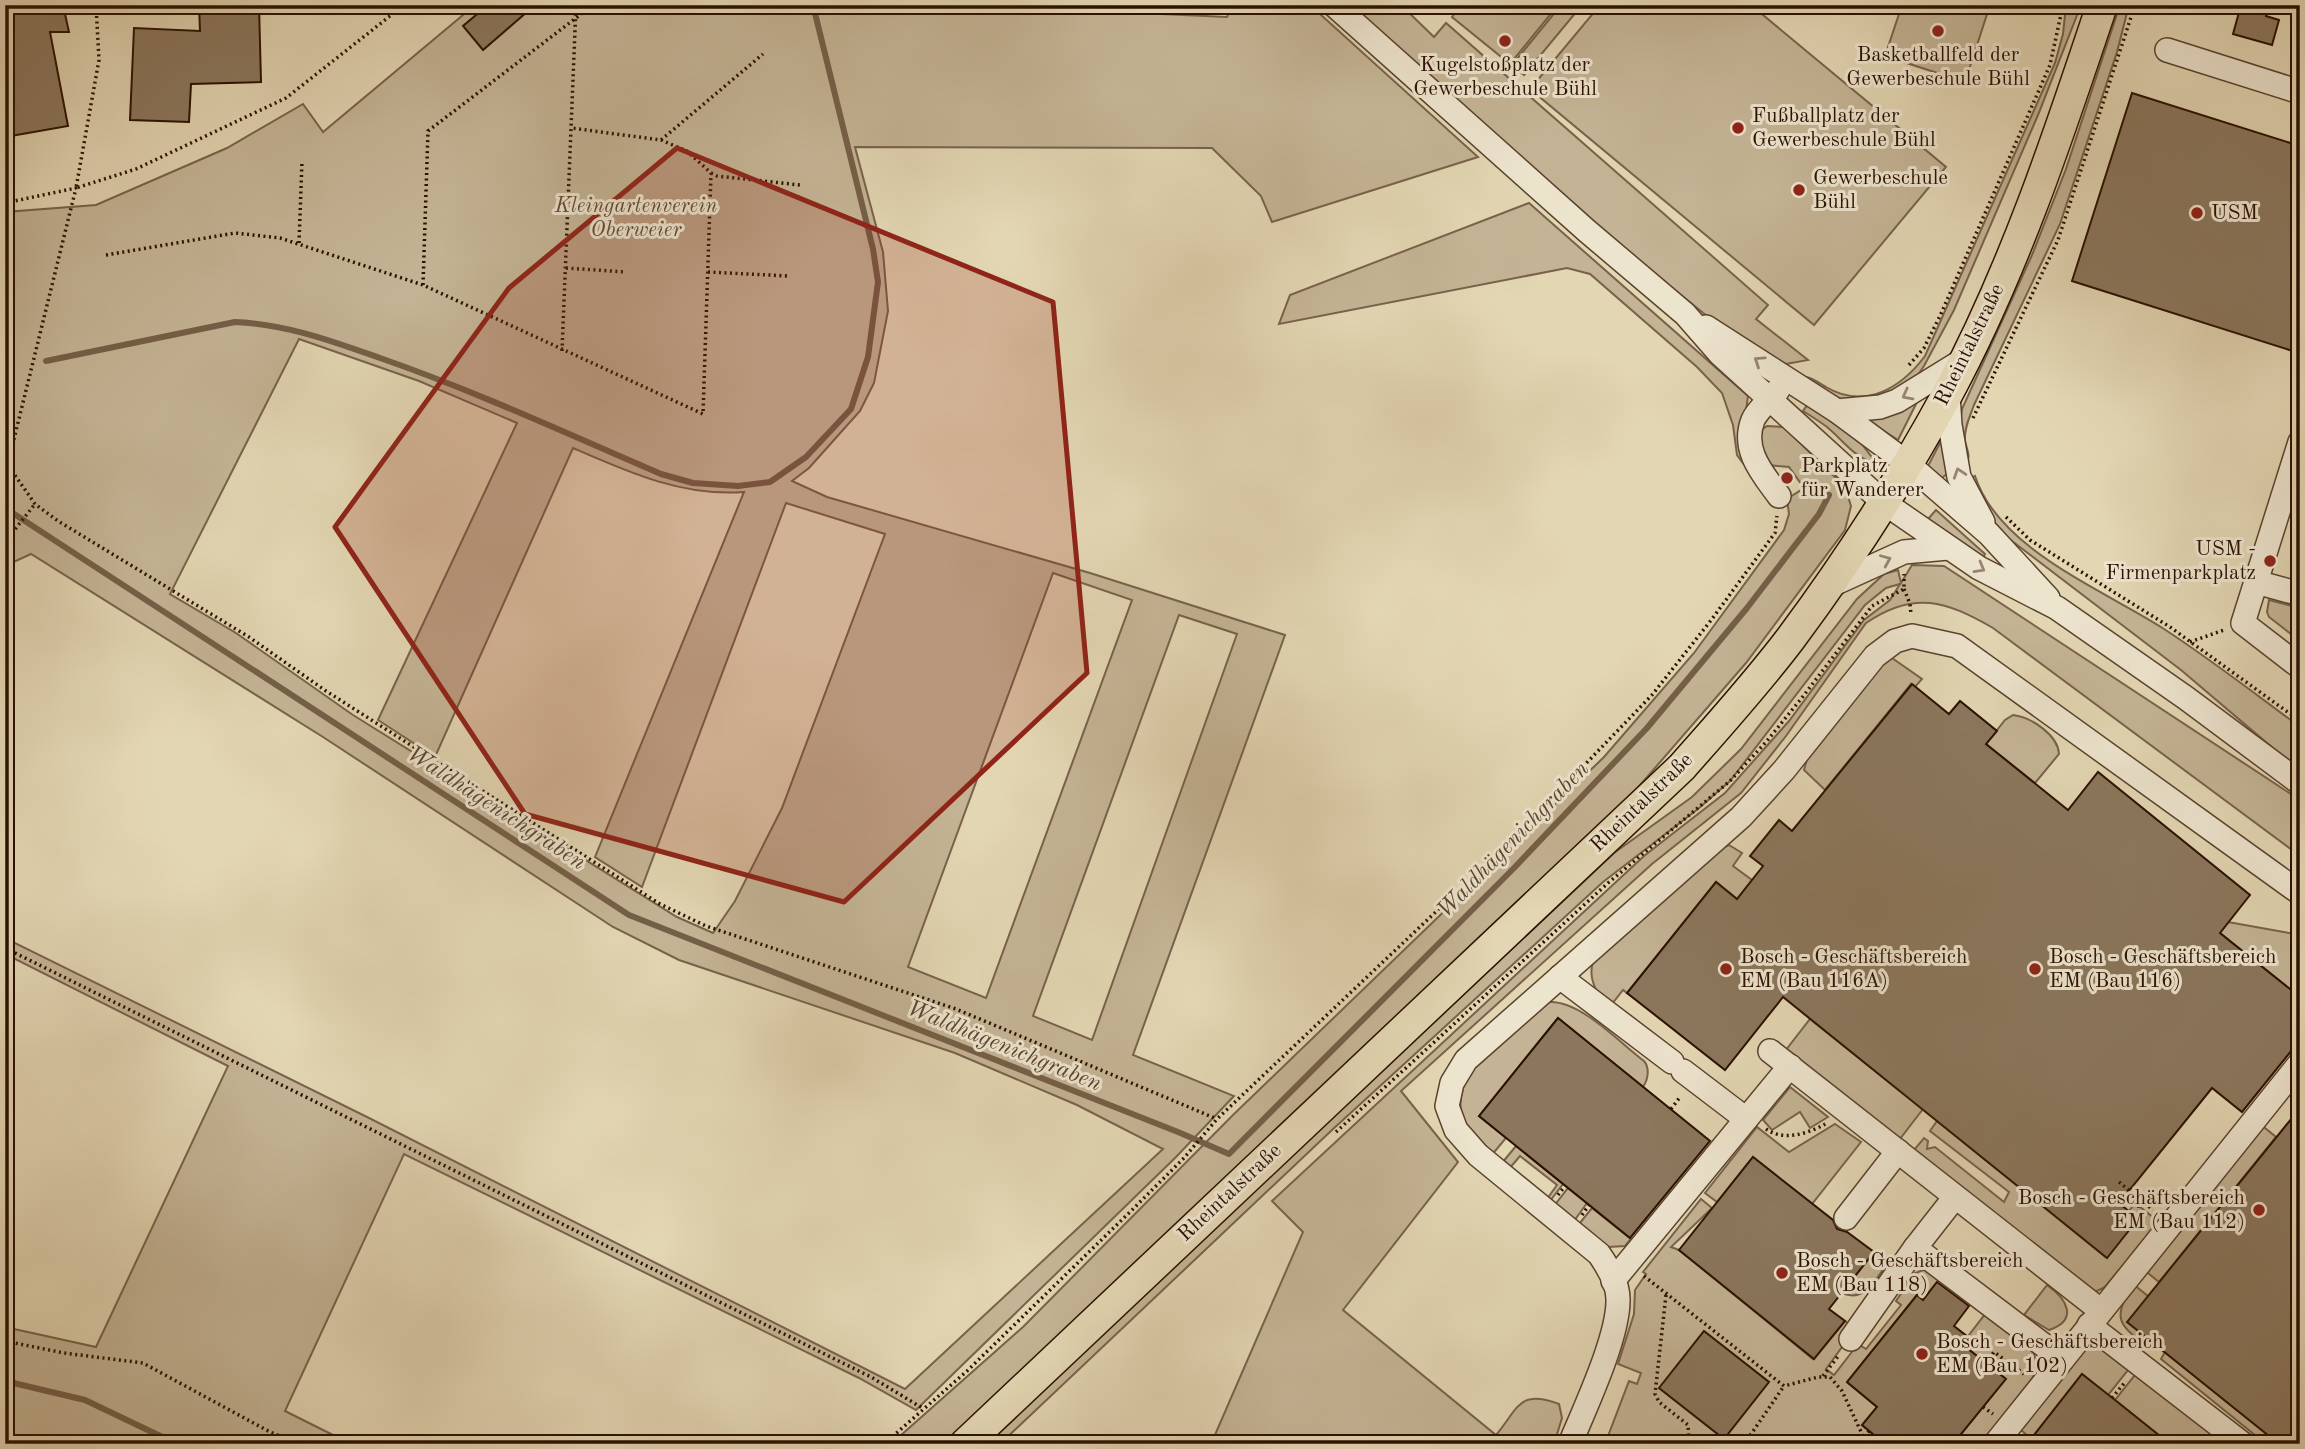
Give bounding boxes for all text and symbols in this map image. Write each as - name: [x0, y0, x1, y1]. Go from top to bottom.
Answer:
- marker: Basketballfeld der Gewerbeschule Bühl: [1930, 23, 1946, 39]
- marker: Kugelstoßplatz der Gewerbeschule Bühl: [1497, 33, 1513, 49]
- place label: Basketballfeld der Gewerbeschule Bühl: [1846, 45, 2030, 90]
- place label: Kugelstoßplatz der Gewerbeschule Bühl: [1413, 55, 1597, 100]
- place label: Fußballplatz der Gewerbeschule Bühl: [1752, 106, 1936, 151]
- marker: Fußballplatz der Gewerbeschule Bühl: [1730, 120, 1746, 136]
- place label: Gewerbeschule Bühl: [1813, 168, 1948, 213]
- marker: Gewerbeschule Bühl: [1791, 182, 1807, 198]
- park label: Kleingartenverein Oberweier: [554, 196, 717, 241]
- place label: USM: [2211, 203, 2258, 224]
- marker: USM: [2189, 205, 2205, 221]
- street label: Rheintalstraße: [1931, 281, 2009, 409]
- one-way arrow: [1753, 356, 1766, 369]
- one-way arrow: [1902, 387, 1914, 400]
- place label: Parkplatz für Wanderer: [1801, 456, 1924, 501]
- one-way arrow: [1953, 467, 1968, 479]
- marker: Parkplatz für Wanderer: [1779, 470, 1795, 486]
- place label: USM - Firmenparkplatz: [2106, 539, 2256, 584]
- marker: USM - Firmenparkplatz: [2262, 553, 2278, 569]
- one-way arrow: [1879, 554, 1891, 568]
- one-way arrow: [1973, 560, 1985, 573]
- water label: Waldhägenichgraben: [402, 742, 589, 875]
- street label: Rheintalstraße: [1587, 749, 1697, 857]
- water label: Waldhägenichgraben: [1432, 757, 1594, 923]
- place label: Bosch - Geschäftsbereich EM (Bau 116A): [1740, 947, 1967, 992]
- place label: Bosch - Geschäftsbereich EM (Bau 116): [2049, 947, 2276, 992]
- marker: Bosch - Geschäftsbereich EM (Bau 116A): [1718, 961, 1734, 977]
- marker: Bosch - Geschäftsbereich EM (Bau 116): [2027, 961, 2043, 977]
- water label: Waldhägenichgraben: [903, 996, 1105, 1097]
- street label: Rheintalstraße: [1174, 1140, 1286, 1246]
- place label: Bosch - Geschäftsbereich EM (Bau 112): [2018, 1188, 2245, 1233]
- marker: Bosch - Geschäftsbereich EM (Bau 112): [2251, 1202, 2267, 1218]
- place label: Bosch - Geschäftsbereich EM (Bau 118): [1796, 1251, 2023, 1296]
- marker: Bosch - Geschäftsbereich EM (Bau 118): [1774, 1265, 1790, 1281]
- place label: Bosch - Geschäftsbereich EM (Bau 102): [1936, 1332, 2163, 1377]
- marker: Bosch - Geschäftsbereich EM (Bau 102): [1914, 1346, 1930, 1362]

